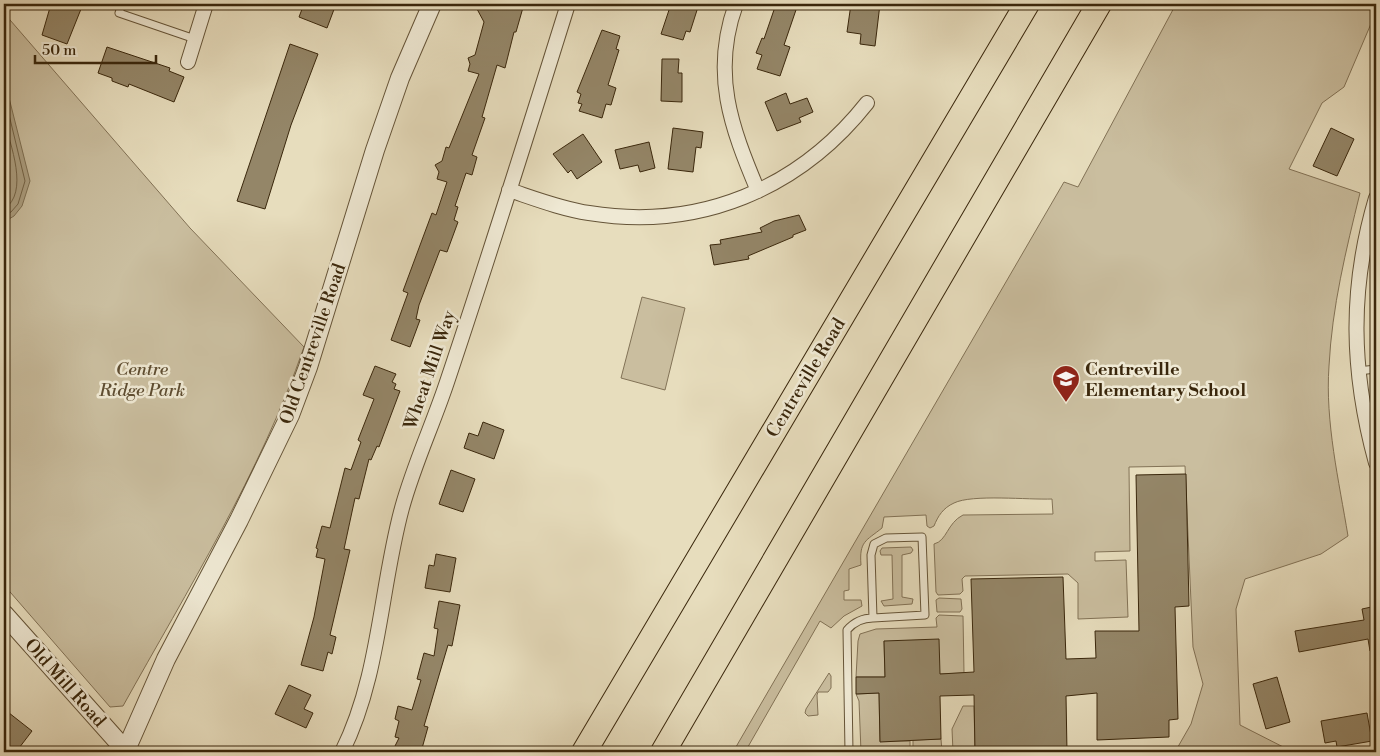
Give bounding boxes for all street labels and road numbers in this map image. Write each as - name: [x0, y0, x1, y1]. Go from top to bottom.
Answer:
- street label: Old Centreville Road: [275, 260, 352, 427]
- street label: Wheat Mill Way: [399, 307, 461, 434]
- street label: Centreville Road: [761, 313, 851, 442]
- street label: Old Mill Road: [19, 634, 111, 733]

